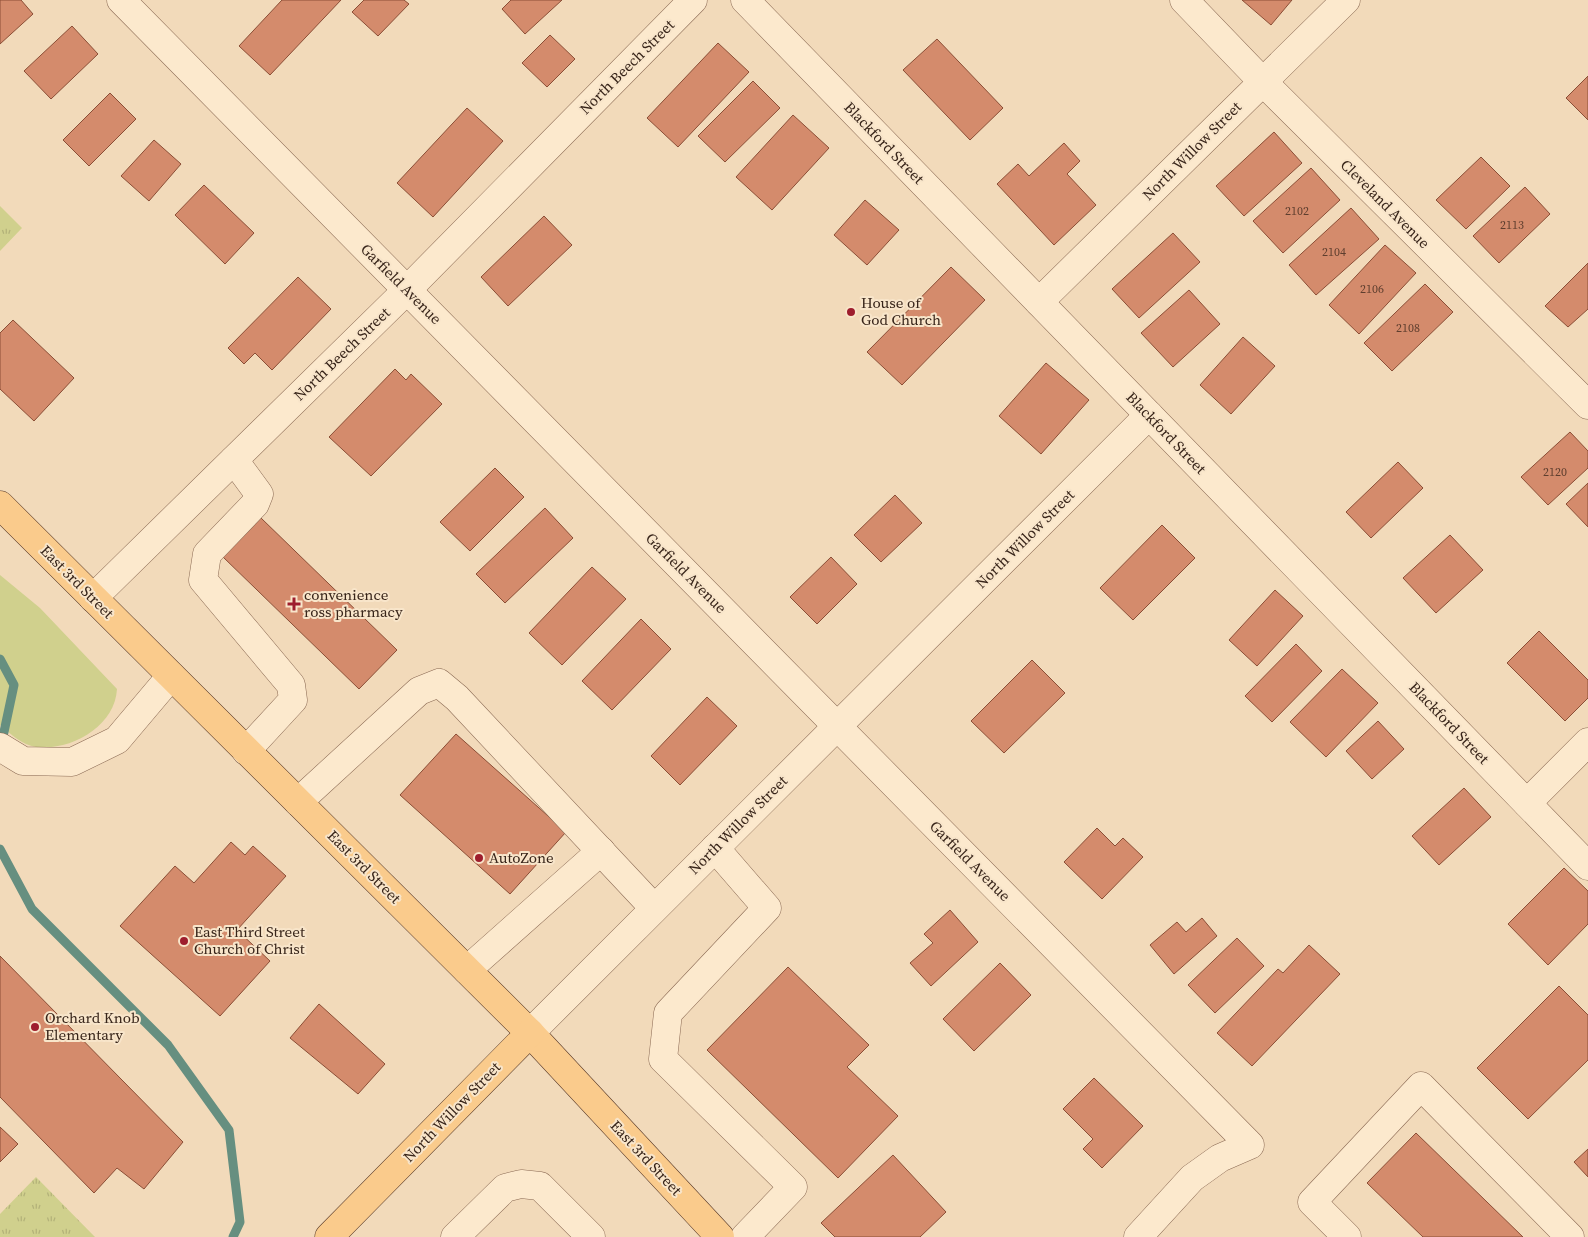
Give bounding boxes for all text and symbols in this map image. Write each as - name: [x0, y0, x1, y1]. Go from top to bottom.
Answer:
- street label: North Beech Street: [575, 14, 679, 119]
- street label: North Willow Street: [1138, 96, 1246, 205]
- street label: Blackford Street: [840, 97, 929, 188]
- street label: Cleveland Avenue: [1336, 154, 1435, 253]
- house number: 2102: [1285, 203, 1309, 219]
- house number: 2113: [1500, 217, 1524, 233]
- street label: Garfield Avenue: [356, 239, 447, 329]
- house number: 2104: [1322, 244, 1346, 260]
- house number: 2106: [1360, 281, 1384, 297]
- place label: House of God Church: [861, 292, 941, 330]
- street label: North Beech Street: [289, 302, 394, 405]
- marker: House of God Church: [845, 306, 857, 318]
- house number: 2108: [1396, 320, 1420, 336]
- street label: Blackford Street: [1122, 387, 1211, 478]
- house number: 2120: [1543, 464, 1567, 480]
- street label: North Willow Street: [971, 484, 1079, 593]
- street label: Garfield Avenue: [641, 528, 732, 618]
- street label: East 3rd Street: [36, 540, 119, 623]
- place label: convenience ross pharmacy: [304, 584, 403, 622]
- marker: convenience ross pharmacy: [288, 598, 300, 610]
- street label: Blackford Street: [1405, 677, 1494, 768]
- street label: North Willow Street: [684, 770, 792, 879]
- street label: Garfield Avenue: [925, 816, 1016, 906]
- street label: East 3rd Street: [323, 825, 406, 908]
- place label: AutoZone: [489, 847, 554, 868]
- marker: AutoZone: [473, 852, 485, 864]
- place label: East Third Street Church of Christ: [194, 921, 305, 959]
- marker: East Third Street Church of Christ: [178, 935, 190, 947]
- place label: Orchard Knob Elementary: [45, 1007, 140, 1045]
- marker: Orchard Knob Elementary: [29, 1021, 41, 1033]
- street label: North Willow Street: [398, 1057, 505, 1166]
- street label: East 3rd Street: [606, 1115, 687, 1200]

